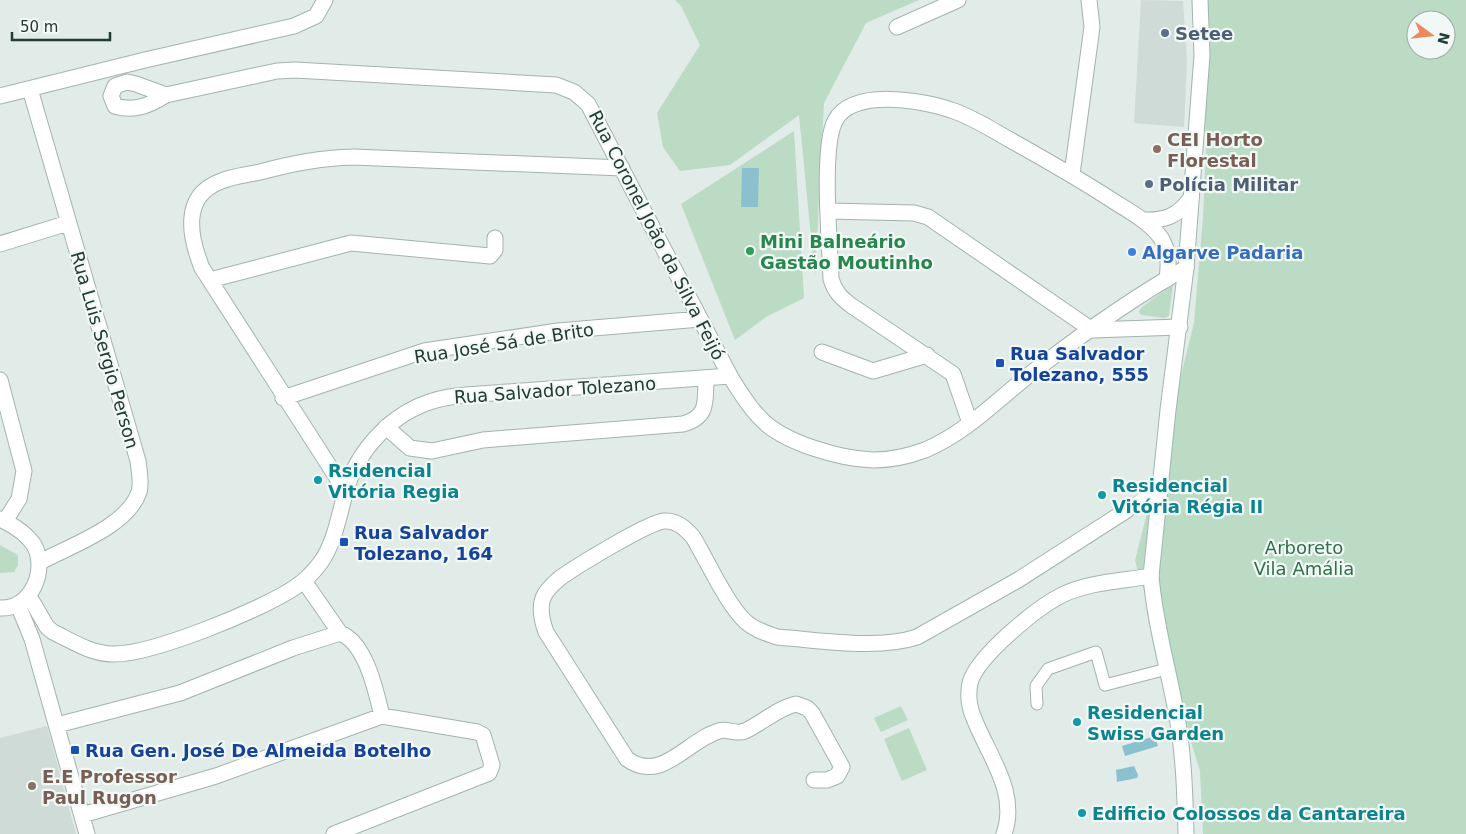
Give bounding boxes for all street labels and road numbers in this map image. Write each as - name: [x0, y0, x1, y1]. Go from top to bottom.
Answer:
- street label: Rua Coronel João da Silva Feijó: [585, 107, 729, 363]
- street label: Rua Luis Sergio Person: [67, 249, 143, 451]
- street label: Rua José Sá de Brito: [413, 318, 595, 368]
- street label: Rua Salvador Tolezano: [453, 372, 657, 408]

